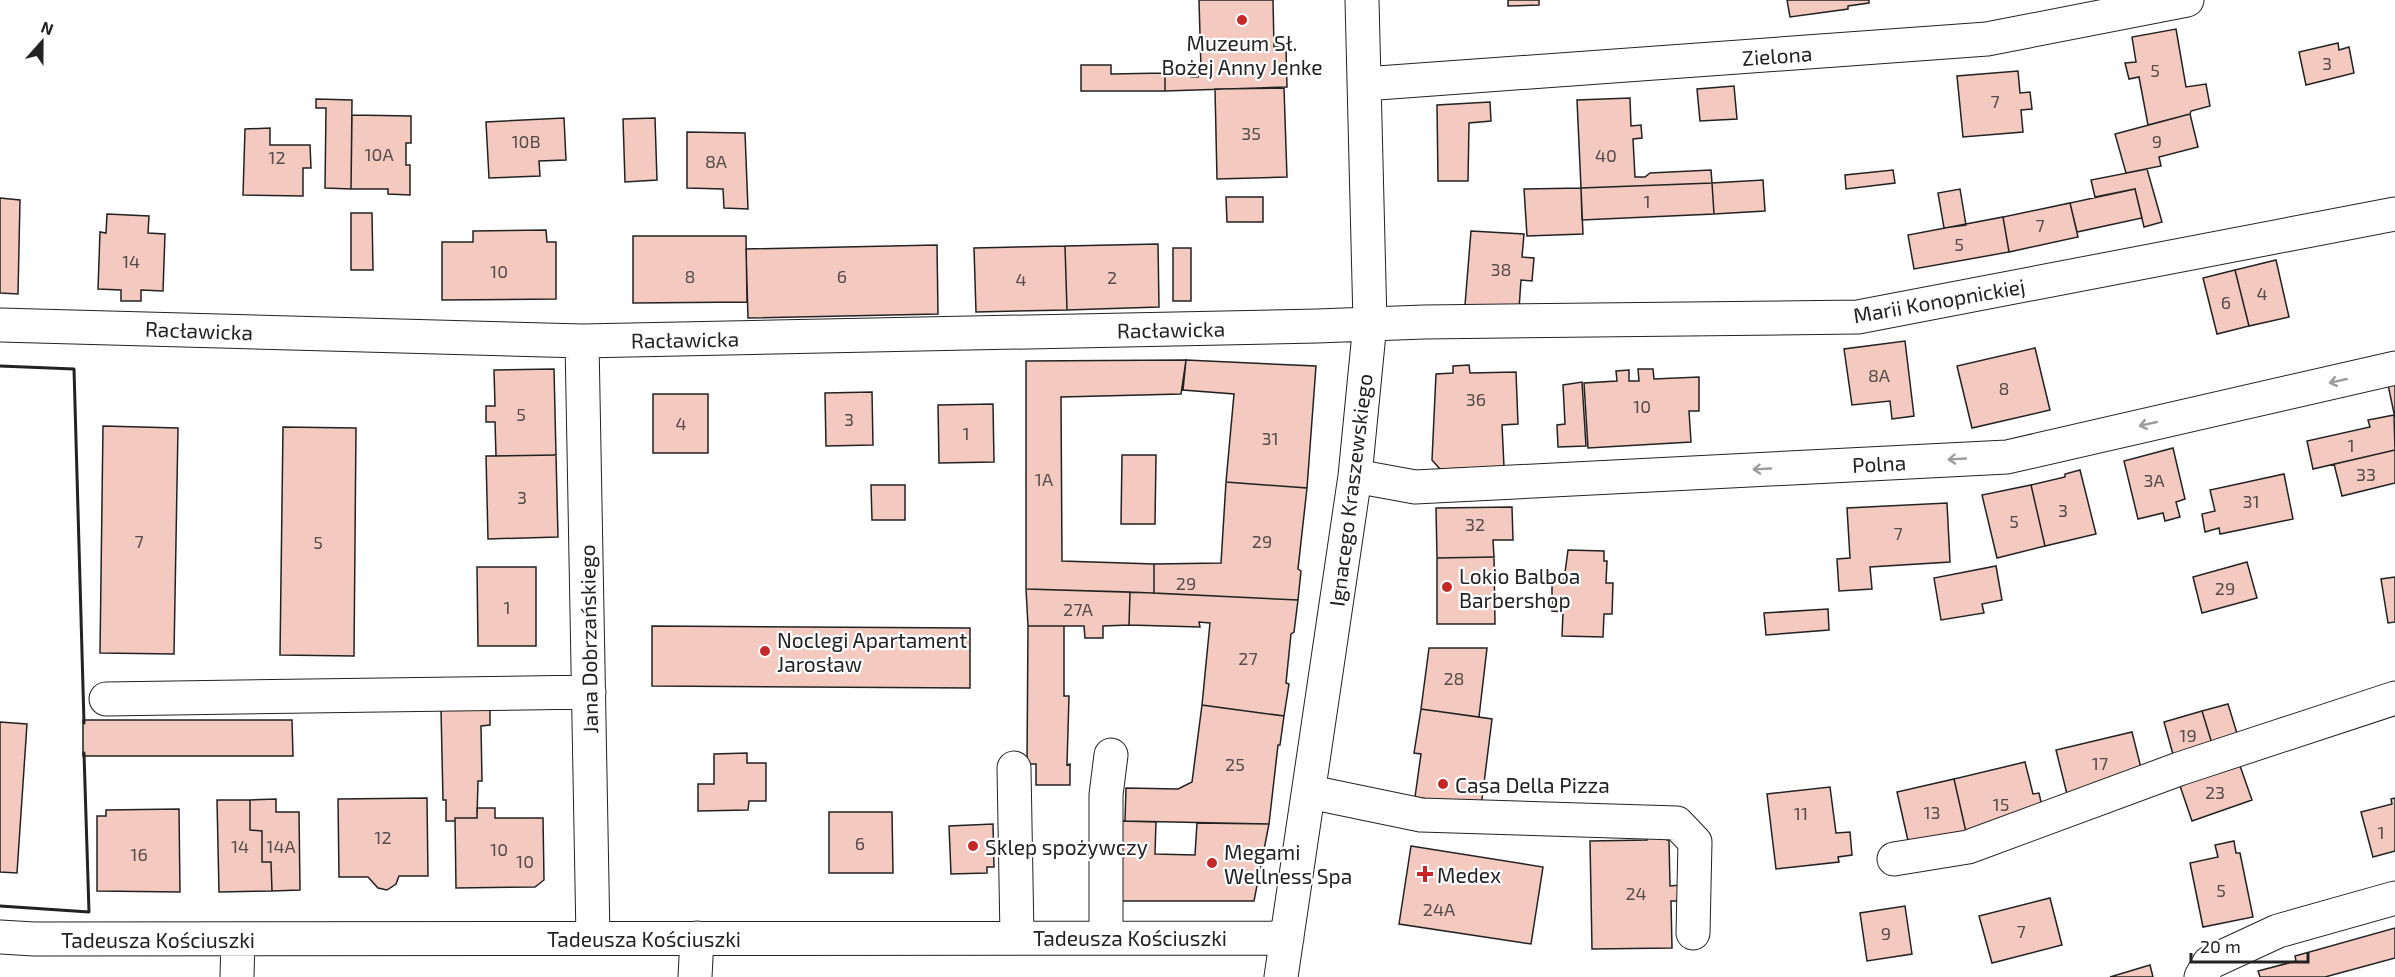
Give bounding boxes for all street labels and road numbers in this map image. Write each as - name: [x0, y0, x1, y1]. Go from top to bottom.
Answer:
- street label: Zielona: [1741, 40, 1813, 70]
- street label: Marii Konopnickiej: [1851, 273, 2027, 328]
- street label: Racławicka: [144, 316, 254, 344]
- street label: Racławicka: [1117, 316, 1225, 342]
- street label: Racławicka: [631, 326, 739, 352]
- street label: Ignacego Kraszewskiego: [1323, 372, 1377, 608]
- street label: Polna: [1851, 449, 1907, 477]
- street label: Jana Dobrzańskiego: [574, 544, 602, 734]
- street label: Tadeusza Kościuszki: [1033, 925, 1227, 950]
- street label: Tadeusza Kościuszki: [547, 926, 741, 951]
- street label: Tadeusza Kościuszki: [61, 927, 255, 952]

